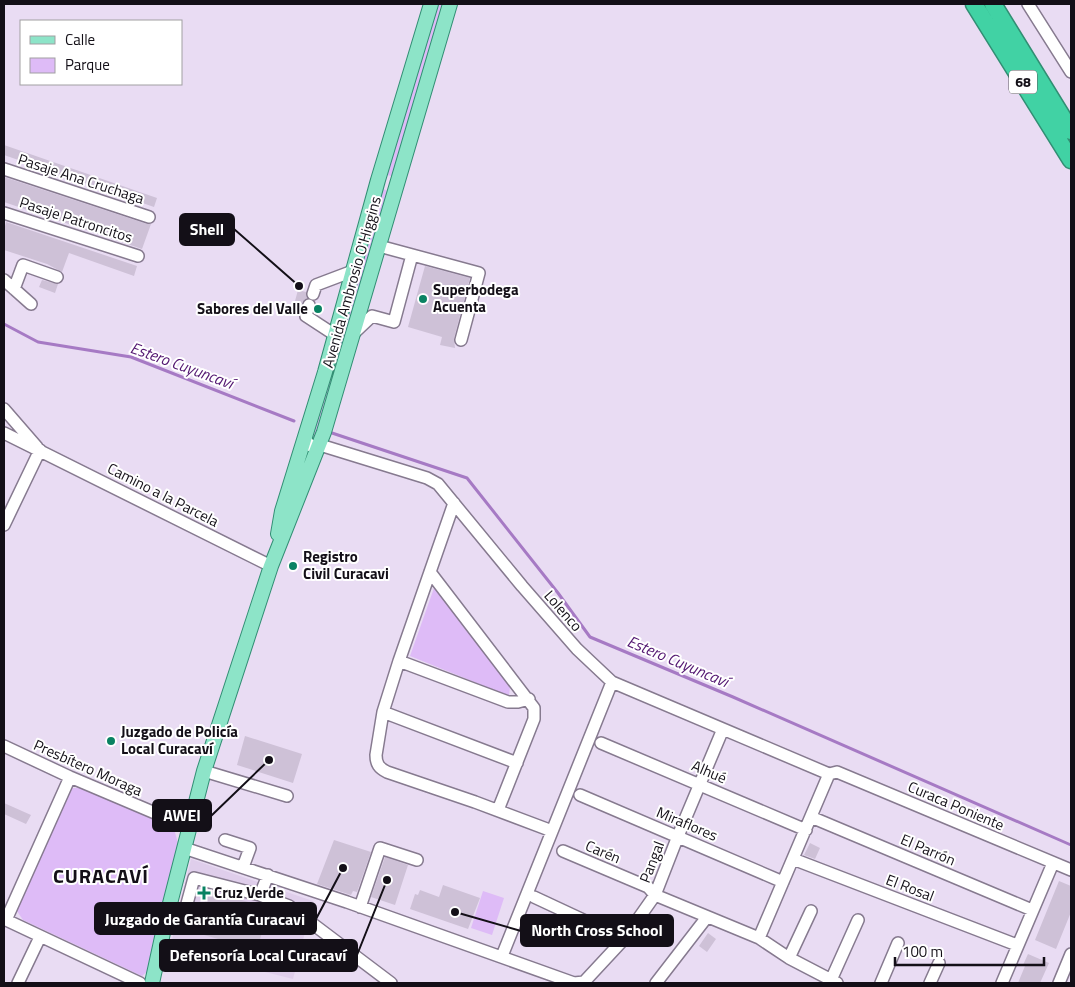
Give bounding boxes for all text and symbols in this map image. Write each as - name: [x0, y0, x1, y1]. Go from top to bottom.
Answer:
- legend: [20, 20, 182, 85]
- text: Calle: [65, 28, 95, 51]
- text: Parque: [65, 53, 110, 76]
- road number: 68: [1009, 70, 1037, 94]
- street label: Pasaje Ana Cruchaga: [15, 147, 148, 210]
- street label: Pasaje Patroncitos: [17, 190, 136, 249]
- street label: Avenida Ambrosio O'Higgins: [316, 193, 387, 370]
- callout: Shell: [180, 214, 234, 245]
- text: Shell: [190, 217, 224, 241]
- place label: Superbodega Acuenta: [433, 278, 519, 318]
- marker: Superbodega Acuenta: [417, 293, 429, 305]
- place label: Sabores del Valle: [197, 297, 308, 320]
- marker: Sabores del Valle: [312, 303, 324, 315]
- water label: Estero Cuyuncaví: [127, 335, 240, 396]
- street label: Camino a la Parcela: [104, 457, 223, 533]
- place label: Registro Civil Curacavi: [303, 545, 389, 585]
- marker: Registro Civil Curacavi: [287, 560, 299, 572]
- street label: Lolenco: [539, 585, 588, 637]
- water label: Estero Cuyuncaví: [624, 629, 736, 695]
- place label: Juzgado de Policía Local Curacaví: [121, 720, 238, 760]
- street label: Presbítero Moraga: [30, 733, 147, 802]
- marker: Juzgado de Policía Local Curacaví: [105, 735, 117, 747]
- street label: Alhué: [688, 754, 730, 789]
- street label: Curaca Poniente: [905, 775, 1008, 836]
- callout: AWEI: [153, 800, 211, 831]
- street label: Miraflores: [653, 800, 721, 847]
- text: AWEI: [163, 803, 201, 827]
- street label: El Parrón: [897, 828, 959, 871]
- street label: Carén: [582, 834, 624, 869]
- street label: Pangal: [633, 838, 670, 886]
- district label: CURACAVÍ: [53, 860, 149, 891]
- street label: El Rosal: [883, 868, 938, 907]
- place label: Cruz Verde: [214, 881, 284, 904]
- marker: Cruz Verde: [198, 887, 210, 899]
- callout: Juzgado de Garantía Curacavi: [95, 903, 316, 934]
- text: Juzgado de Garantía Curacavi: [105, 907, 305, 931]
- callout: North Cross School: [521, 915, 673, 946]
- text: North Cross School: [531, 918, 663, 942]
- scale bar: [895, 934, 1044, 966]
- callout: Defensoría Local Curacaví: [160, 940, 357, 971]
- text: 100 m: [902, 940, 943, 963]
- text: Defensoría Local Curacaví: [170, 943, 348, 967]

